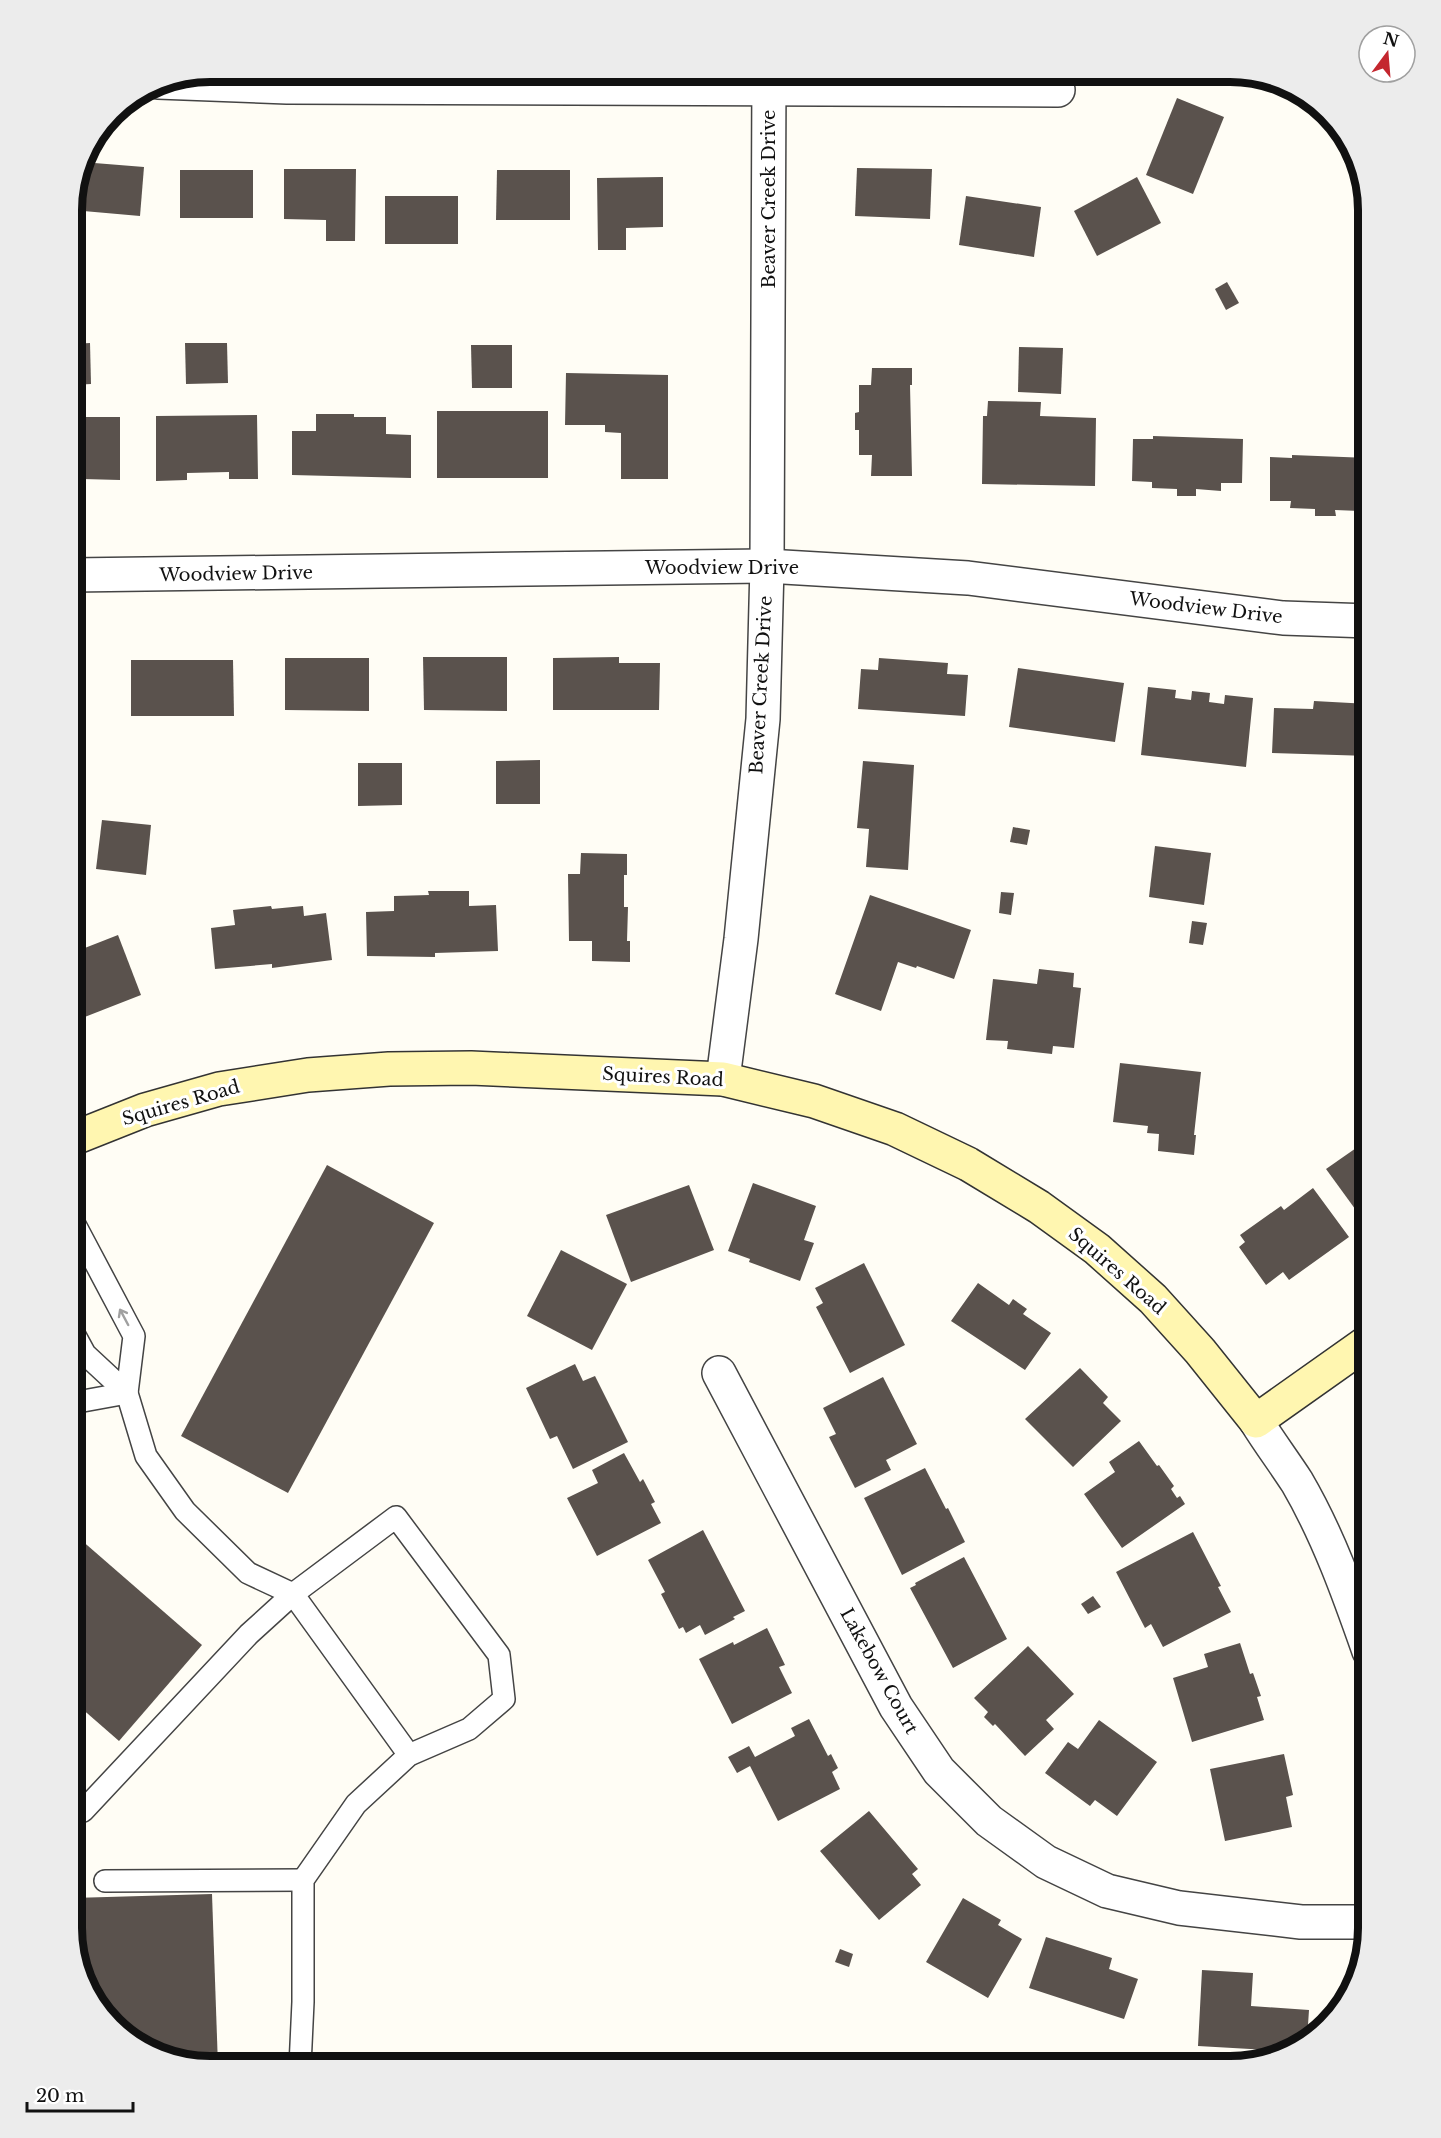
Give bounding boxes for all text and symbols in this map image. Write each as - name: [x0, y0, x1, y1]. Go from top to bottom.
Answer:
- north arrow: [1357, 24, 1417, 84]
- text: N: [1381, 28, 1401, 51]
- street label: Beaver Creek Drive: [758, 110, 780, 288]
- street label: Woodview Drive: [644, 557, 799, 579]
- street label: Woodview Drive: [158, 562, 313, 586]
- street label: Woodview Drive: [1127, 588, 1284, 628]
- street label: Beaver Creek Drive: [745, 595, 777, 775]
- street label: Squires Road: [602, 1063, 724, 1091]
- street label: Squires Road: [120, 1076, 242, 1130]
- street label: Squires Road: [1064, 1223, 1170, 1319]
- one-way arrow: [118, 1308, 129, 1326]
- street label: Lakebow Court: [835, 1604, 923, 1738]
- scale bar: [27, 2075, 134, 2113]
- text: 20 m: [36, 2085, 84, 2107]

